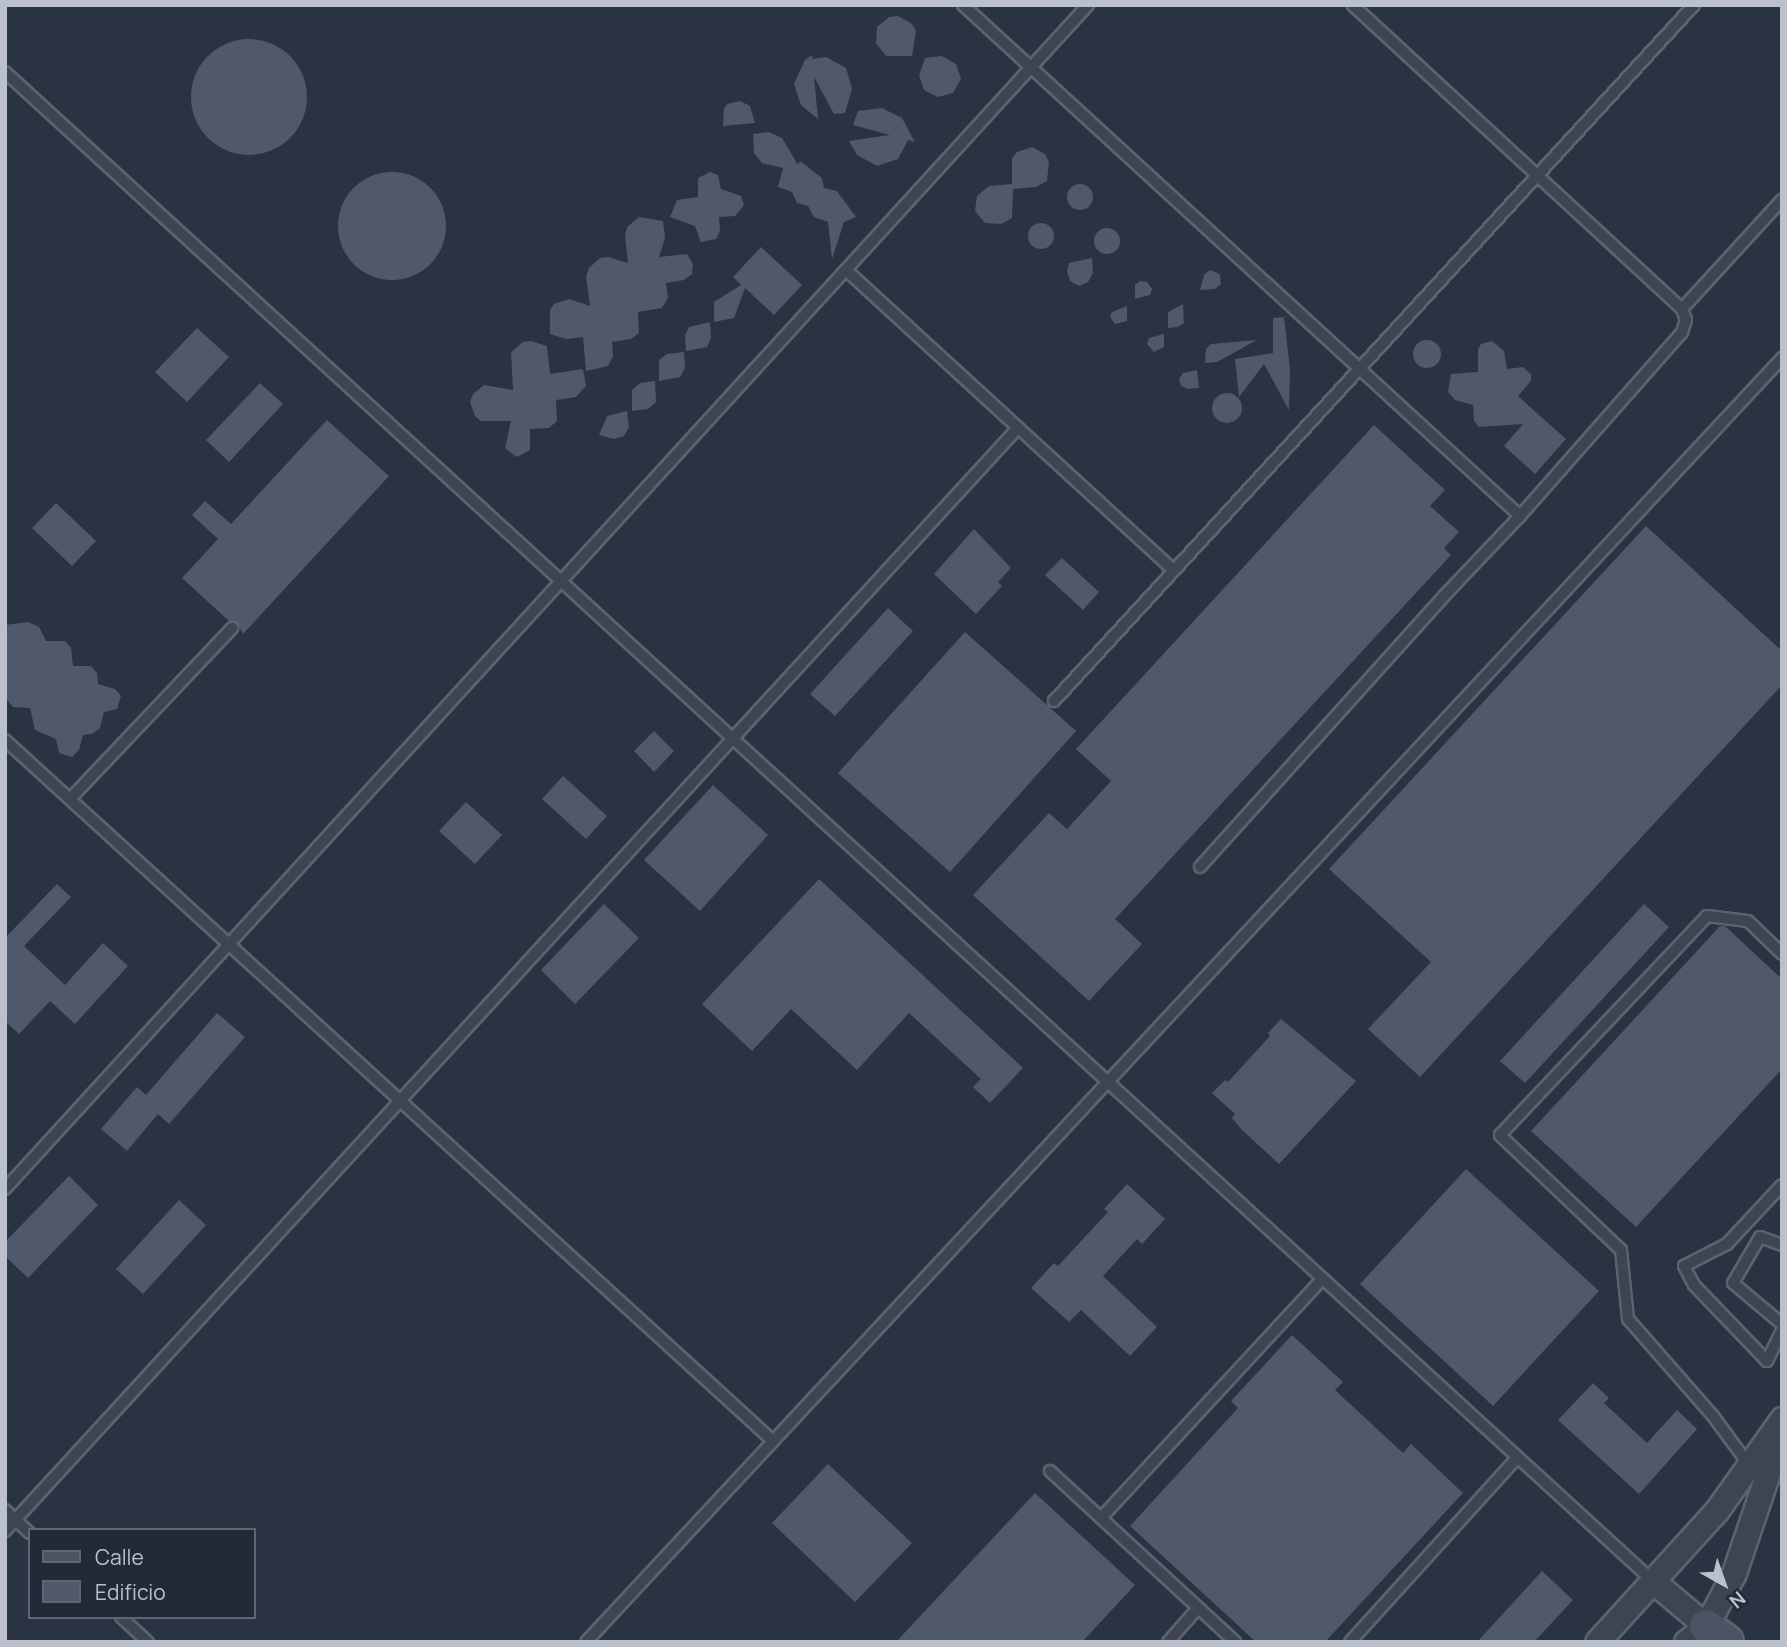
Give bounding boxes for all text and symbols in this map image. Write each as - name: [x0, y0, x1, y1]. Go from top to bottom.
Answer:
- legend: [28, 1528, 256, 1619]
- text: Calle: [95, 1543, 144, 1571]
- north arrow: [1689, 1549, 1759, 1619]
- text: Edificio: [95, 1578, 166, 1606]
- text: N: [1724, 1586, 1751, 1614]

